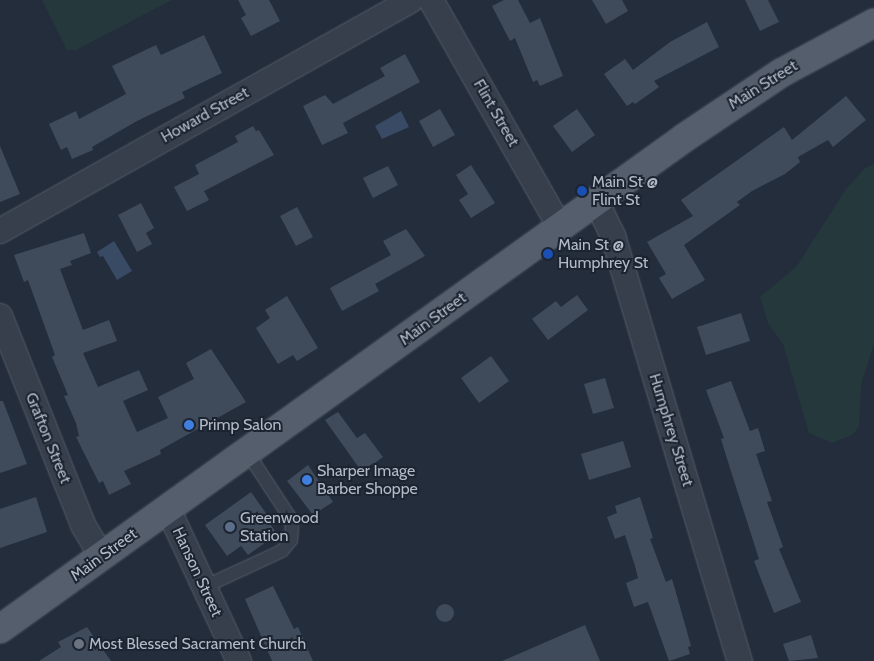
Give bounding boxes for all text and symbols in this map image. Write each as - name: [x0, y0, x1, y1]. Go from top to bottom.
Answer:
- street label: Main Street: [725, 56, 801, 114]
- street label: Flint Street: [469, 76, 523, 150]
- street label: Howard Street: [158, 83, 252, 147]
- place label: Main St @ Flint St: [592, 172, 658, 210]
- marker: Main St @ Flint St: [576, 185, 588, 197]
- place label: Main St @ Humphrey St: [558, 235, 648, 273]
- marker: Main St @ Humphrey St: [542, 248, 554, 260]
- street label: Main Street: [396, 288, 470, 350]
- street label: Humphrey Street: [645, 371, 697, 489]
- street label: Grafton Street: [21, 390, 75, 486]
- place label: Primp Salon: [199, 415, 281, 435]
- marker: Primp Salon: [183, 419, 195, 431]
- place label: Sharper Image Barber Shoppe: [317, 461, 418, 499]
- marker: Sharper Image Barber Shoppe: [301, 474, 313, 486]
- place label: Greenwood Station: [240, 508, 319, 546]
- marker: Greenwood Station: [224, 521, 236, 533]
- street label: Main Street: [67, 524, 141, 586]
- street label: Hanson Street: [168, 524, 226, 620]
- place label: Most Blessed Sacrament Church: [89, 634, 306, 654]
- marker: Most Blessed Sacrament Church: [73, 638, 85, 650]

